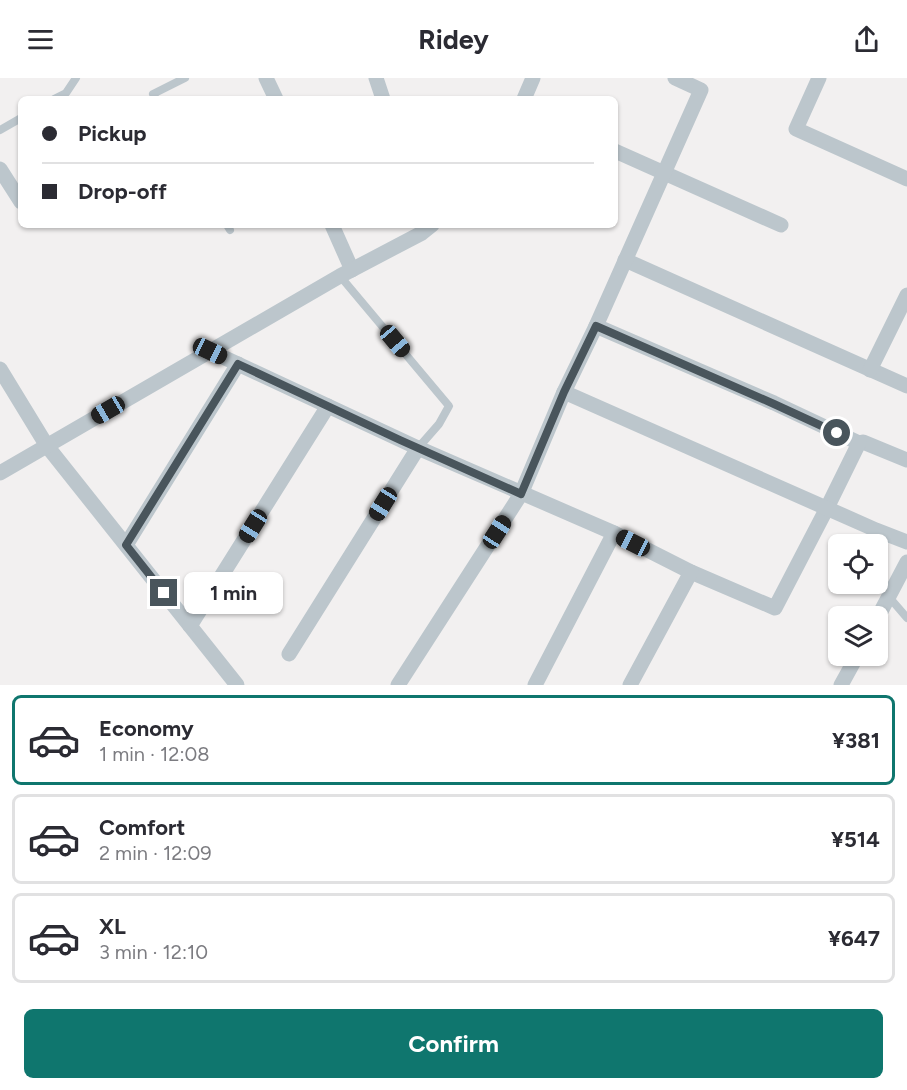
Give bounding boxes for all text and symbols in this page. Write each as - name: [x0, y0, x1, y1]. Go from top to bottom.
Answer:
- icon: menu: [24, 23, 57, 56]
- text: Ridey: [418, 23, 489, 56]
- icon: share: [850, 23, 883, 56]
- text: Pickup: [78, 120, 147, 147]
- text: Drop-off: [78, 178, 167, 205]
- car: [377, 321, 413, 361]
- car: [190, 335, 230, 367]
- car: [88, 393, 128, 427]
- route start: [823, 419, 850, 446]
- car: [366, 484, 400, 524]
- car: [236, 506, 270, 546]
- car: [480, 512, 514, 552]
- car: [613, 527, 653, 559]
- map controls: [828, 534, 888, 666]
- button: locate: [828, 534, 888, 594]
- callout: 1 min: [185, 572, 284, 614]
- route end: [150, 579, 177, 606]
- text: 1 min: [210, 581, 257, 605]
- button: layers: [828, 606, 888, 666]
- icon: car: [27, 713, 81, 767]
- text: Economy: [99, 715, 194, 742]
- text: ¥381: [832, 727, 880, 754]
- text: 1 min · 12:08: [99, 742, 210, 766]
- icon: car: [27, 812, 81, 866]
- text: Comfort: [99, 814, 185, 841]
- text: ¥514: [831, 826, 880, 853]
- text: 2 min · 12:09: [99, 841, 212, 865]
- icon: car: [27, 911, 81, 965]
- text: XL: [99, 913, 126, 940]
- text: ¥647: [828, 925, 880, 952]
- text: 3 min · 12:10: [99, 940, 208, 964]
- button: Confirm: [24, 1009, 883, 1078]

